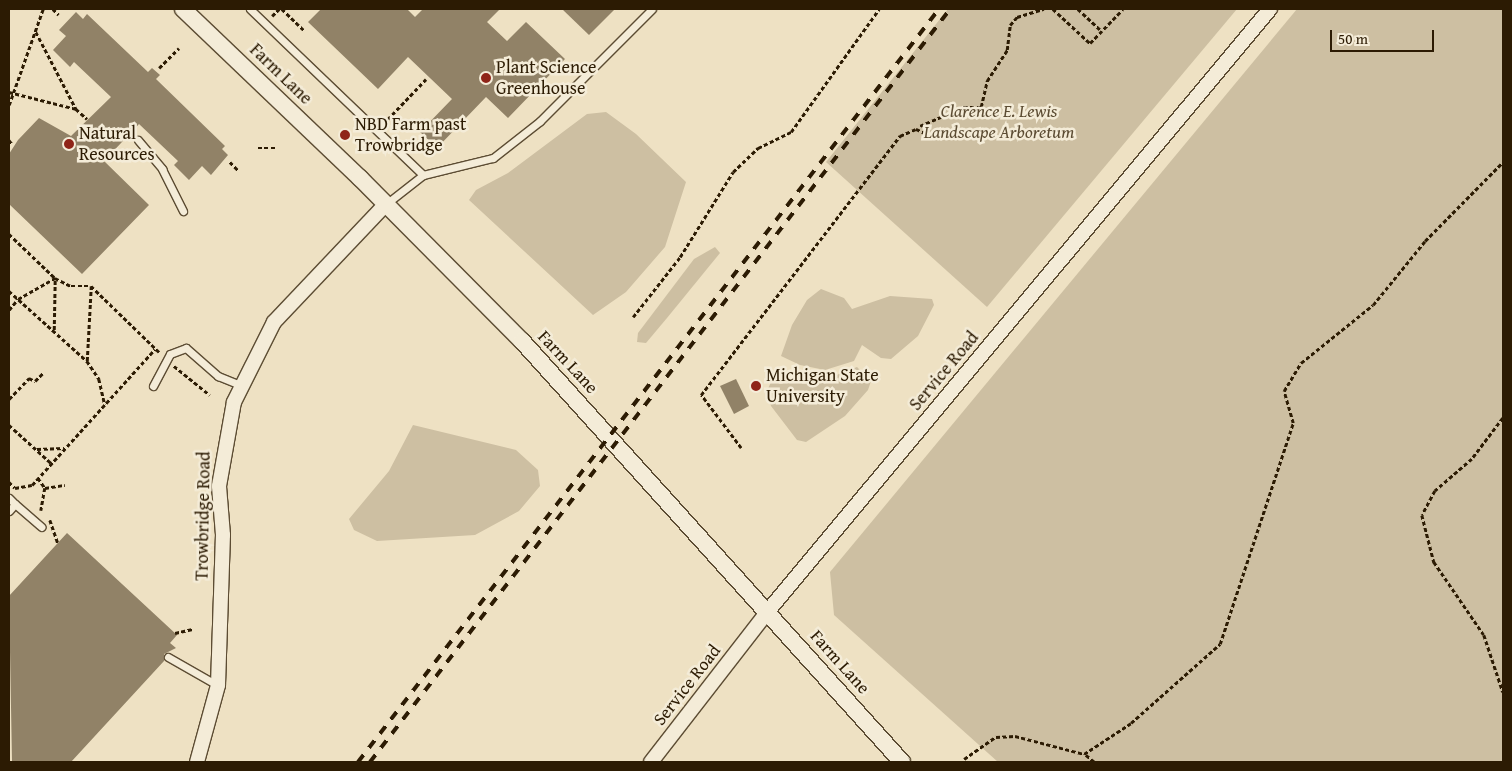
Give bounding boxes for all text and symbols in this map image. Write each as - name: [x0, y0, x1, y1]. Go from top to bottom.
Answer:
- scale bar: [1332, 20, 1436, 52]
- text: 50 m: [1338, 28, 1368, 49]
- street label: Farm Lane: [245, 39, 317, 109]
- place label: Plant Science Greenhouse: [496, 57, 596, 100]
- marker: Plant Science Greenhouse: [480, 72, 492, 84]
- park label: Clarence E. Lewis Landscape Arboretum: [924, 101, 1074, 144]
- place label: NBD Farm past Trowbridge: [355, 114, 466, 156]
- place label: Natural Resources: [79, 123, 155, 166]
- marker: NBD Farm past Trowbridge: [339, 129, 351, 141]
- marker: Natural Resources: [63, 138, 75, 150]
- street label: Farm Lane: [533, 326, 603, 398]
- street label: Service Road: [905, 327, 983, 415]
- place label: Michigan State University: [766, 365, 879, 408]
- marker: Michigan State University: [750, 380, 762, 392]
- street label: Trowbridge Road: [191, 451, 215, 581]
- street label: Farm Lane: [806, 626, 874, 698]
- street label: Service Road: [649, 640, 725, 730]

